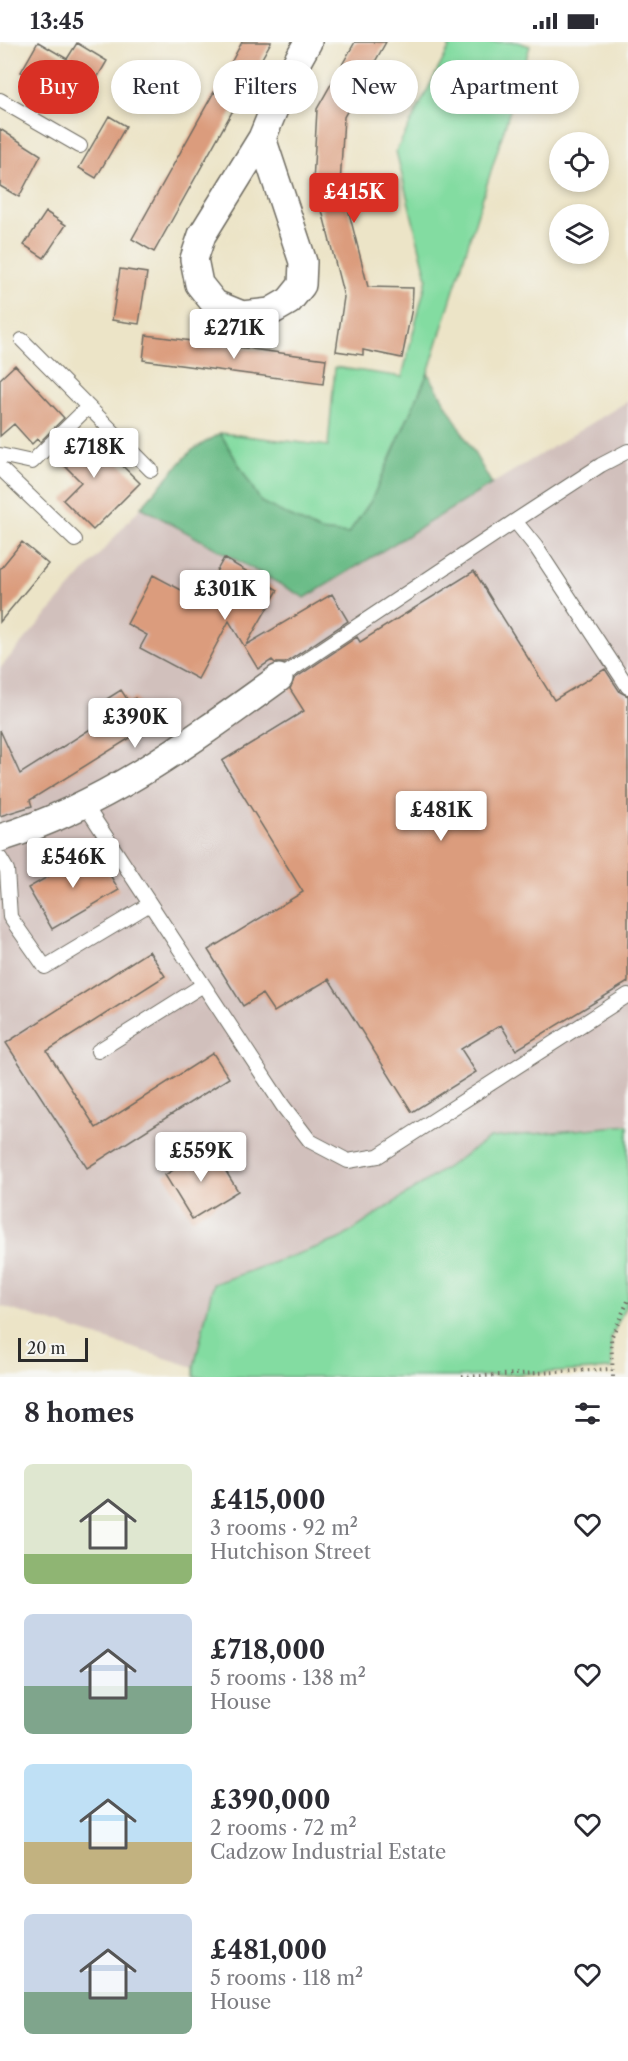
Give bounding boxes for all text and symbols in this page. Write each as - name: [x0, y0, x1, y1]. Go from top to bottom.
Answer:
- text: 13:45: [30, 8, 84, 35]
- chip: Buy: [18, 60, 99, 114]
- chip: Rent: [111, 60, 201, 114]
- chip: Filters: [213, 60, 318, 114]
- chip: New: [330, 60, 418, 114]
- chip: Apartment: [430, 60, 579, 114]
- map controls: [549, 132, 609, 264]
- button: locate: [549, 132, 609, 192]
- pin: £415K: [312, 173, 396, 224]
- text: £415K: [323, 180, 385, 204]
- button: layers: [549, 204, 609, 264]
- pin: £271K: [192, 309, 276, 360]
- text: £271K: [204, 316, 264, 340]
- pin: £718K: [52, 428, 136, 479]
- text: £718K: [63, 435, 125, 459]
- pin: £301K: [183, 570, 267, 621]
- text: £301K: [194, 577, 256, 601]
- pin: £390K: [93, 698, 177, 749]
- text: £390K: [102, 705, 168, 729]
- pin: £481K: [399, 791, 483, 842]
- text: £481K: [410, 798, 472, 822]
- pin: £546K: [31, 838, 115, 889]
- text: £546K: [41, 845, 105, 869]
- pin: £559K: [159, 1132, 243, 1183]
- text: £559K: [169, 1139, 233, 1163]
- scale bar: [18, 1335, 88, 1362]
- text: 20 m: [27, 1338, 66, 1358]
- text: 8 homes: [24, 1397, 134, 1429]
- icon: filters: [571, 1397, 604, 1430]
- text: £415,000: [210, 1484, 325, 1516]
- icon: home: [72, 1488, 144, 1560]
- icon: heart: [571, 1508, 604, 1541]
- text: 3 rooms · 92 m²: [210, 1516, 358, 1540]
- text: Hutchison Street: [210, 1540, 371, 1564]
- text: £718,000: [210, 1634, 325, 1666]
- icon: home: [72, 1638, 144, 1710]
- icon: heart: [571, 1658, 604, 1691]
- text: 5 rooms · 138 m²: [210, 1666, 366, 1690]
- text: House: [210, 1690, 271, 1714]
- text: £390,000: [210, 1784, 330, 1816]
- icon: home: [72, 1788, 144, 1860]
- icon: heart: [571, 1808, 604, 1841]
- text: 2 rooms · 72 m²: [210, 1816, 357, 1840]
- text: Cadzow Industrial Estate: [210, 1840, 446, 1864]
- text: £481,000: [210, 1934, 327, 1966]
- icon: home: [72, 1938, 144, 2010]
- icon: heart: [571, 1958, 604, 1991]
- text: 5 rooms · 118 m²: [210, 1966, 363, 1990]
- text: House: [210, 1990, 271, 2014]

